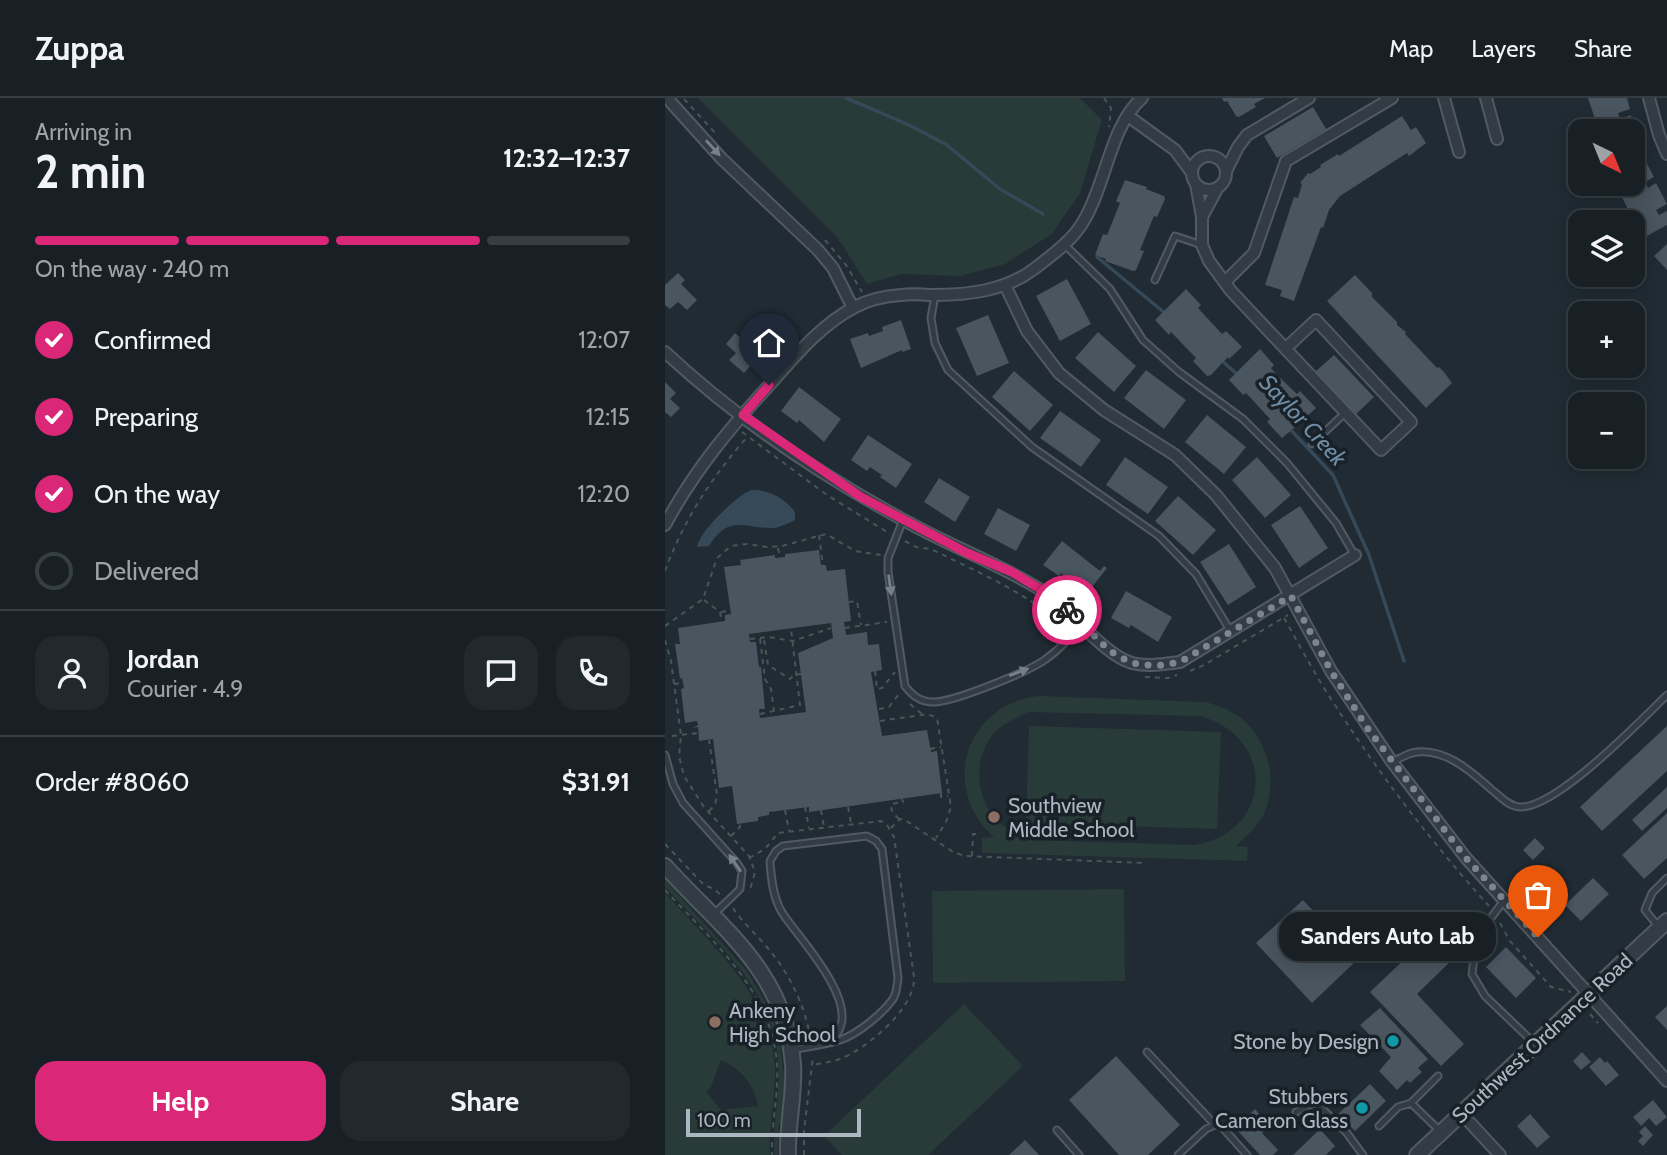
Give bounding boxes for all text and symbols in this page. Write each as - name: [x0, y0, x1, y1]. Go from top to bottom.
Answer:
- text: Zuppa: [35, 28, 125, 68]
- text: Map: [1389, 34, 1433, 63]
- text: Layers: [1471, 34, 1536, 63]
- text: Share: [1574, 34, 1632, 63]
- text: Arriving in: [35, 118, 132, 146]
- north arrow: [1568, 119, 1645, 196]
- map controls: [1568, 119, 1645, 469]
- one-way arrow: [704, 139, 720, 156]
- text: 12:32–12:37: [503, 142, 630, 174]
- text: 2 min: [35, 144, 146, 200]
- button: layers: [1568, 210, 1645, 287]
- text: On the way · 240 m: [35, 255, 229, 283]
- button: +: [1568, 301, 1645, 378]
- pin: [739, 313, 799, 385]
- icon: check: [35, 321, 73, 359]
- text: Confirmed: [94, 324, 211, 356]
- icon: home: [750, 324, 788, 362]
- text: 12:07: [578, 326, 630, 354]
- water label: Saylor Creek: [1254, 368, 1353, 472]
- button: −: [1568, 392, 1645, 469]
- icon: check: [35, 398, 73, 436]
- text: Preparing: [94, 401, 198, 433]
- text: 12:15: [586, 403, 630, 431]
- icon: check: [35, 475, 73, 513]
- text: On the way: [94, 478, 220, 510]
- text: 12:20: [578, 480, 630, 508]
- text: Delivered: [94, 555, 199, 587]
- one-way arrow: [885, 574, 896, 596]
- courier: [1032, 575, 1102, 645]
- icon: bike: [1048, 591, 1086, 629]
- button: person: [35, 636, 109, 710]
- button: chat: [464, 636, 538, 710]
- button: phone: [556, 636, 630, 710]
- text: Jordan: [127, 643, 199, 675]
- one-way arrow: [1009, 667, 1030, 678]
- text: Courier · 4.9: [127, 675, 243, 703]
- text: Order #8060: [35, 766, 190, 798]
- text: $31.91: [562, 766, 630, 798]
- place label: Southview Middle School: [1008, 793, 1134, 842]
- marker: Southview Middle School: [986, 809, 1002, 825]
- one-way arrow: [728, 854, 742, 872]
- pin: [1508, 865, 1568, 937]
- icon: bag: [1519, 876, 1557, 914]
- callout: Sanders Auto Lab: [1279, 912, 1496, 962]
- text: Sanders Auto Lab: [1301, 922, 1474, 950]
- street label: Southwest Ordnance Road: [1447, 948, 1637, 1128]
- place label: Ankeny High School: [729, 998, 836, 1047]
- marker: Ankeny High School: [707, 1014, 723, 1030]
- place label: Stone by Design: [1233, 1029, 1379, 1054]
- marker: Stone by Design: [1385, 1033, 1401, 1049]
- button: Help: [35, 1061, 326, 1141]
- button: Share: [340, 1061, 630, 1141]
- place label: Stubbers Cameron Glass: [1215, 1084, 1348, 1133]
- marker: Stubbers Cameron Glass: [1354, 1100, 1370, 1116]
- scale bar: [686, 1106, 861, 1138]
- text: 100 m: [697, 1109, 751, 1132]

